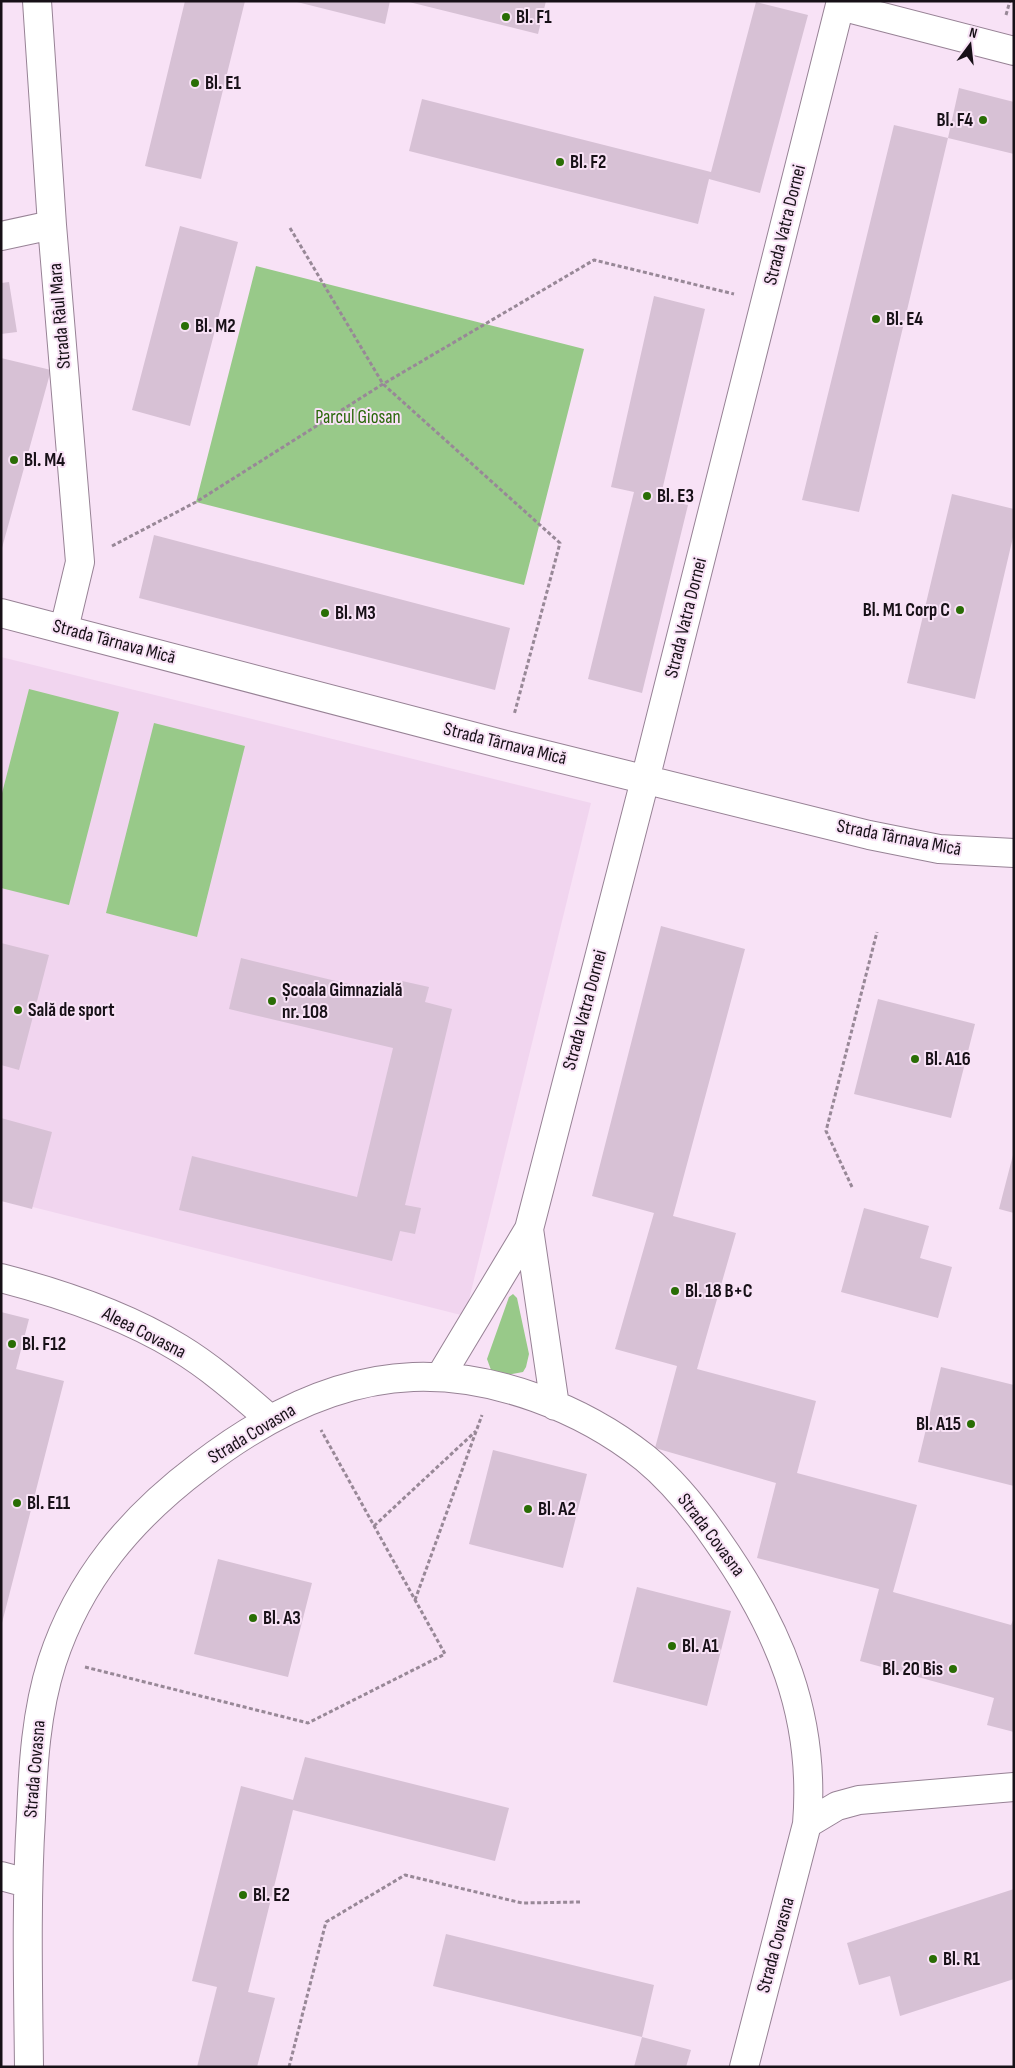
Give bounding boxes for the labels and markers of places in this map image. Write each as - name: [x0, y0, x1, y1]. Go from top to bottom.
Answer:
- place label: Bl. F1: [516, 6, 552, 29]
- marker: Bl. F1: [500, 11, 512, 23]
- place label: Bl. E1: [205, 72, 241, 95]
- marker: Bl. E1: [189, 77, 201, 89]
- place label: Bl. F4: [937, 109, 973, 132]
- marker: Bl. F4: [977, 114, 989, 126]
- place label: Bl. F2: [570, 151, 606, 174]
- marker: Bl. F2: [554, 156, 566, 168]
- place label: Bl. E4: [886, 308, 923, 331]
- marker: Bl. E4: [870, 313, 882, 325]
- place label: Bl. M2: [195, 315, 236, 338]
- marker: Bl. M2: [179, 320, 191, 332]
- place label: Bl. M4: [24, 449, 65, 472]
- marker: Bl. M4: [8, 454, 20, 466]
- place label: Bl. E3: [657, 485, 694, 508]
- marker: Bl. E3: [641, 490, 653, 502]
- place label: Bl. M1 Corp C: [863, 599, 950, 622]
- place label: Bl. M3: [335, 602, 376, 625]
- marker: Bl. M1 Corp C: [954, 604, 966, 616]
- marker: Bl. M3: [319, 607, 331, 619]
- place label: Școala Gimnazială nr. 108: [282, 979, 402, 1024]
- marker: Școala Gimnazială nr. 108: [266, 995, 278, 1007]
- place label: Sală de sport: [28, 999, 115, 1022]
- marker: Sală de sport: [12, 1004, 24, 1016]
- place label: Bl. A16: [925, 1048, 971, 1071]
- marker: Bl. A16: [909, 1053, 921, 1065]
- place label: Bl. 18 B+C: [685, 1280, 753, 1303]
- marker: Bl. 18 B+C: [669, 1285, 681, 1297]
- place label: Bl. F12: [22, 1333, 66, 1356]
- marker: Bl. F12: [6, 1338, 18, 1350]
- place label: Bl. A15: [916, 1413, 961, 1436]
- marker: Bl. A15: [965, 1418, 977, 1430]
- place label: Bl. E11: [27, 1492, 71, 1515]
- marker: Bl. E11: [11, 1497, 23, 1509]
- place label: Bl. A2: [538, 1498, 576, 1521]
- marker: Bl. A2: [522, 1503, 534, 1515]
- place label: Bl. A3: [263, 1607, 301, 1630]
- marker: Bl. A3: [247, 1612, 259, 1624]
- place label: Bl. A1: [682, 1635, 719, 1658]
- marker: Bl. A1: [666, 1640, 678, 1652]
- place label: Bl. 20 Bis: [882, 1658, 943, 1681]
- marker: Bl. 20 Bis: [947, 1663, 959, 1675]
- place label: Bl. E2: [253, 1884, 290, 1907]
- marker: Bl. E2: [237, 1889, 249, 1901]
- place label: Bl. R1: [943, 1948, 981, 1971]
- marker: Bl. R1: [927, 1953, 939, 1965]

